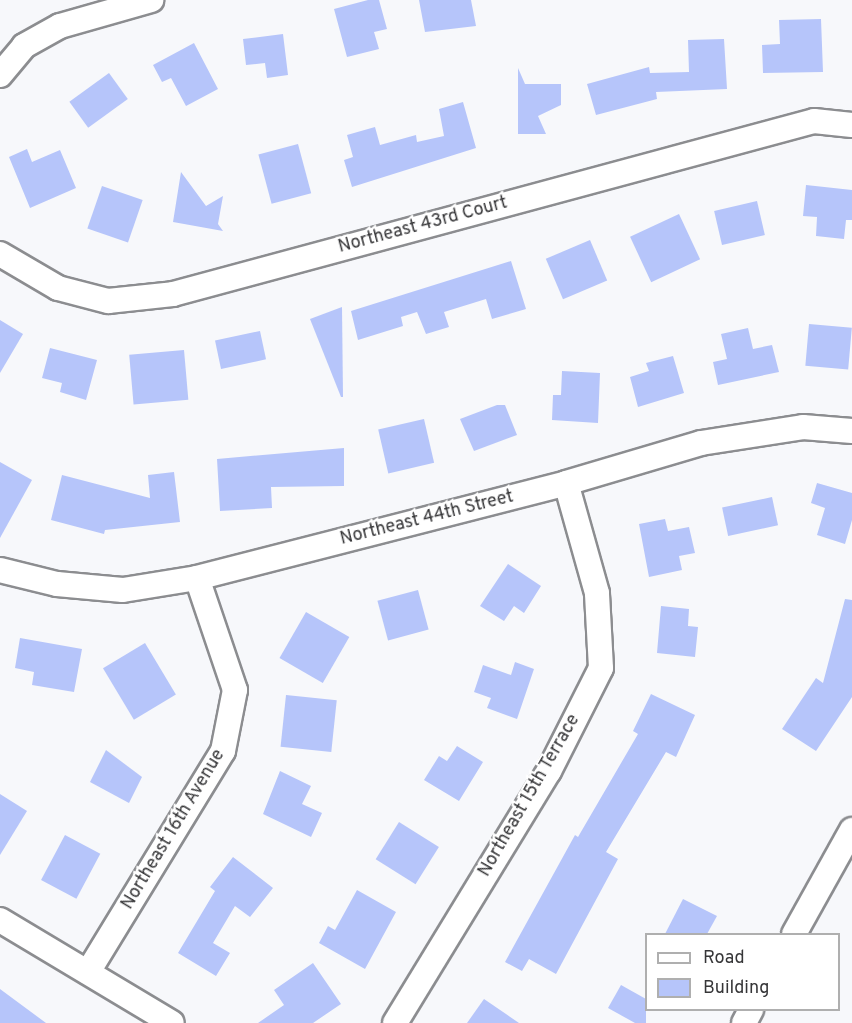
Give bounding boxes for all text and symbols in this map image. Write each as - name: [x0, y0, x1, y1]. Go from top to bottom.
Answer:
- street label: Northeast 43rd Court: [336, 193, 510, 259]
- street label: Northeast 44th Street: [338, 487, 516, 551]
- street label: Northeast 15th Terrace: [474, 711, 586, 881]
- street label: Northeast 16th Avenue: [117, 746, 231, 914]
- legend: [645, 933, 840, 1011]
- text: Road: [703, 947, 745, 970]
- text: Building: [703, 977, 769, 1000]

